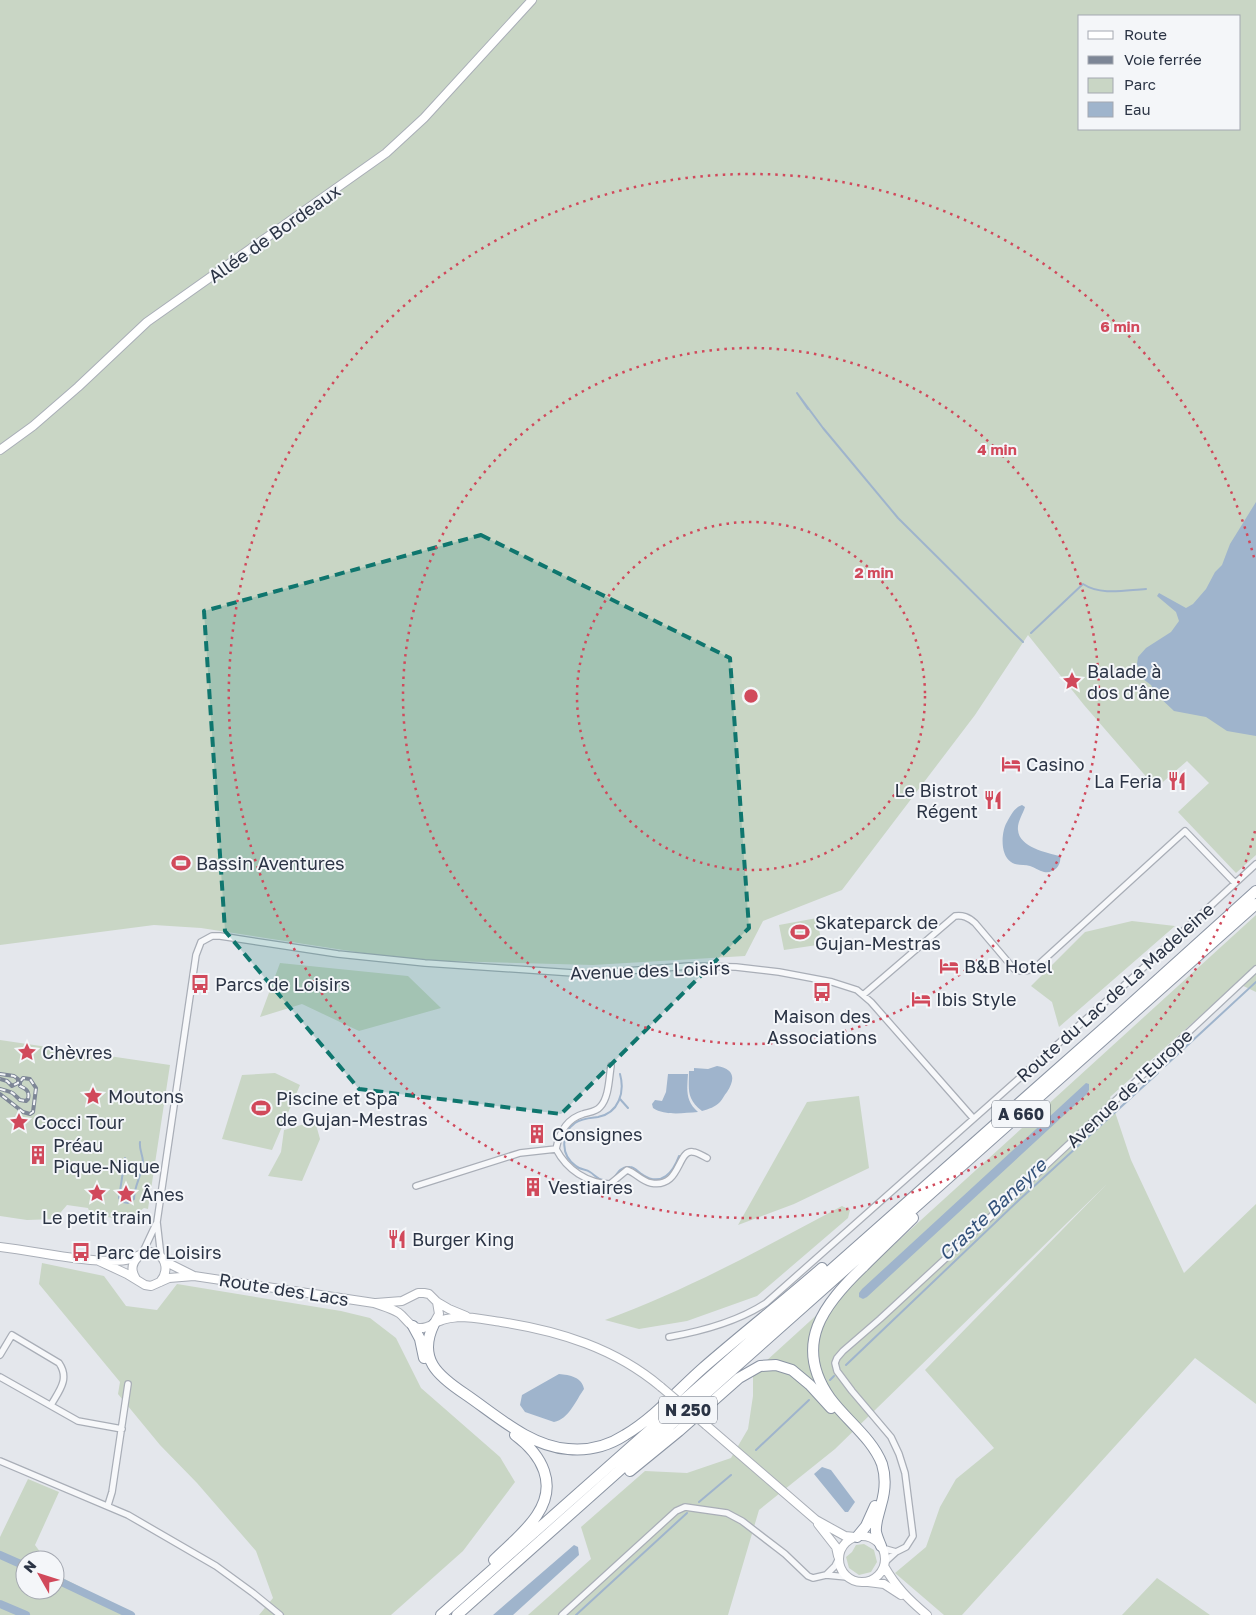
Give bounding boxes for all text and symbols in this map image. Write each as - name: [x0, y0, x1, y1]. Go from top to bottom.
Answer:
- legend: [1078, 15, 1241, 130]
- text: Route: [1124, 25, 1167, 43]
- text: Voie ferrée: [1124, 50, 1202, 68]
- text: Parc: [1124, 75, 1156, 93]
- text: Eau: [1124, 100, 1151, 118]
- street label: Allée de Bordeaux: [204, 179, 345, 287]
- text: 6 min: [1100, 317, 1140, 335]
- text: 4 min: [977, 440, 1017, 458]
- text: 2 min: [854, 563, 894, 581]
- place label: Balade à dos d'âne: [1087, 660, 1170, 703]
- place icon: Balade à dos d'âne: [1061, 670, 1083, 692]
- centre of rings: [742, 687, 760, 705]
- hotel icon: Casino: [1000, 753, 1022, 775]
- place label: Casino: [1026, 753, 1085, 775]
- place label: La Feria: [1094, 770, 1162, 792]
- restaurant icon: La Feria: [1166, 770, 1188, 792]
- place label: Le Bistrot Régent: [895, 779, 978, 822]
- restaurant icon: Le Bistrot Régent: [982, 789, 1004, 811]
- sports icon: Bassin Aventures: [170, 852, 192, 874]
- place label: Bassin Aventures: [196, 852, 345, 874]
- street label: Route du Lac de La Madeleine: [1012, 898, 1218, 1086]
- place label: Skateparck de Gujan-Mestras: [815, 911, 941, 954]
- sports icon: Skateparck de Gujan-Mestras: [789, 921, 811, 943]
- hotel icon: B&B Hotel: [938, 955, 960, 977]
- place label: B&B Hotel: [964, 955, 1053, 977]
- street label: Avenue des Loisirs: [570, 956, 730, 984]
- bus stop icon: Parcs de Loisirs: [189, 973, 211, 995]
- place label: Parcs de Loisirs: [215, 973, 350, 995]
- bus stop icon: Maison des Associations: [811, 981, 833, 1003]
- hotel icon: Ibis Style: [910, 988, 932, 1010]
- place label: Ibis Style: [936, 988, 1016, 1010]
- place label: Maison des Associations: [767, 1005, 877, 1048]
- street label: Avenue de l'Europe: [1061, 1024, 1197, 1152]
- place icon: Chèvres: [16, 1041, 38, 1063]
- place label: Chèvres: [42, 1041, 112, 1063]
- place icon: Moutons: [82, 1085, 104, 1107]
- place label: Moutons: [108, 1085, 184, 1107]
- place label: Piscine et Spa de Gujan-Mestras: [276, 1087, 428, 1130]
- sports icon: Piscine et Spa de Gujan-Mestras: [250, 1097, 272, 1119]
- road number: A 660: [992, 1100, 1050, 1128]
- place icon: Cocci Tour: [8, 1111, 30, 1133]
- place label: Cocci Tour: [34, 1111, 124, 1133]
- building icon: Consignes: [526, 1123, 548, 1145]
- place label: Consignes: [552, 1123, 643, 1145]
- place label: Préau Pique-Nique: [53, 1134, 160, 1177]
- building icon: Préau Pique-Nique: [27, 1144, 49, 1166]
- water label: Craste Baneyre: [933, 1152, 1052, 1265]
- building icon: Vestiaires: [522, 1176, 544, 1198]
- place label: Vestiaires: [548, 1176, 633, 1198]
- place icon: Le petit train: [86, 1182, 108, 1204]
- place icon: Ânes: [115, 1183, 137, 1205]
- place label: Ânes: [141, 1183, 184, 1205]
- place label: Le petit train: [42, 1206, 152, 1228]
- restaurant icon: Burger King: [386, 1228, 408, 1250]
- place label: Burger King: [412, 1228, 514, 1250]
- bus stop icon: Parc de Loisirs: [70, 1241, 92, 1263]
- place label: Parc de Loisirs: [96, 1241, 222, 1263]
- street label: Route des Lacs: [217, 1268, 351, 1310]
- road number: N 250: [659, 1396, 717, 1424]
- north arrow: [15, 1550, 65, 1600]
- text: N: [20, 1557, 39, 1576]

